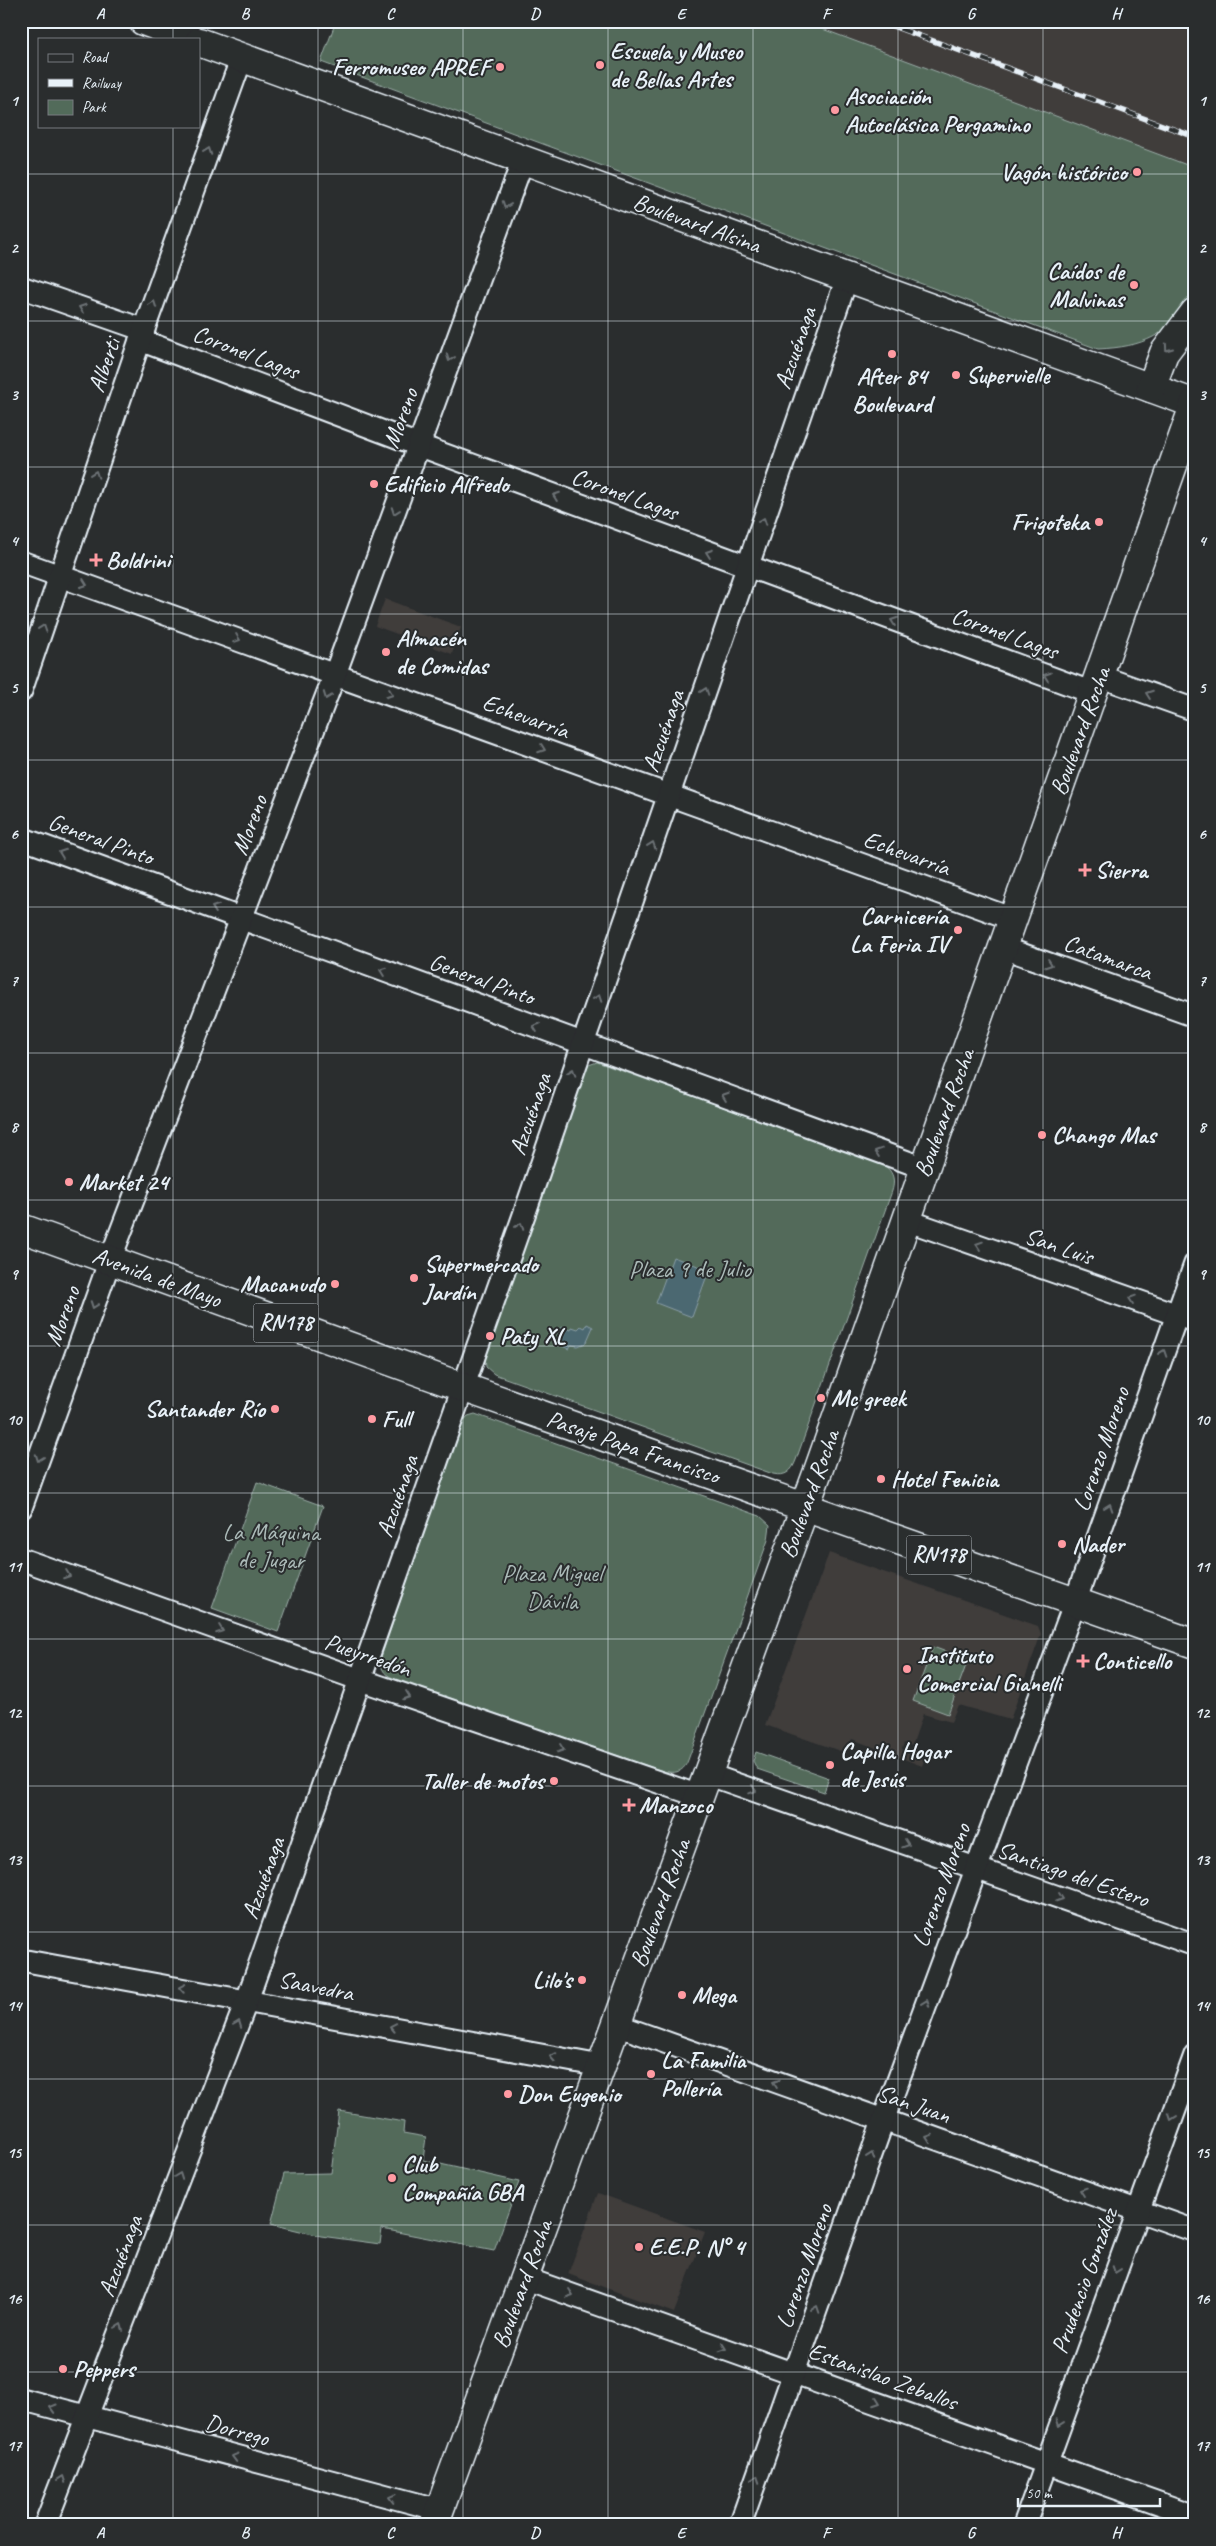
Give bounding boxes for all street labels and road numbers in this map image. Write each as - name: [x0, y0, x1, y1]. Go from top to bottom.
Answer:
- street label: Boulevard Alsina: [629, 186, 766, 260]
- street label: Azcuénaga: [767, 302, 823, 393]
- street label: Coronel Lagos: [189, 318, 305, 387]
- street label: Alberti: [81, 332, 128, 396]
- street label: Moreno: [375, 383, 425, 452]
- street label: Coronel Lagos: [568, 461, 684, 528]
- street label: Coronel Lagos: [948, 600, 1064, 667]
- street label: Boulevard Rocha: [1043, 661, 1118, 799]
- street label: Azcuénaga: [635, 685, 691, 776]
- street label: Echevarría: [479, 687, 575, 746]
- street label: Moreno: [224, 790, 275, 859]
- street label: General Pinto: [44, 806, 160, 873]
- street label: Echevarría: [860, 824, 956, 883]
- street label: Catamarca: [1060, 927, 1158, 987]
- street label: General Pinto: [425, 946, 541, 1013]
- street label: Boulevard Rocha: [907, 1043, 982, 1181]
- street label: Azcuénaga: [502, 1068, 558, 1159]
- street label: San Luis: [1021, 1220, 1099, 1272]
- street label: Avenida de Mayo: [89, 1240, 227, 1315]
- street label: Moreno: [37, 1281, 87, 1350]
- road number: RN178: [254, 1304, 318, 1342]
- street label: Lorenzo Moreno: [1066, 1382, 1137, 1515]
- street label: Pasaje Papa Francisco: [543, 1403, 726, 1491]
- street label: Boulevard Rocha: [772, 1424, 847, 1562]
- street label: Azcuénaga: [369, 1450, 425, 1541]
- road number: RN178: [906, 1536, 972, 1574]
- street label: Pueyrredón: [321, 1626, 416, 1684]
- street label: Lorenzo Moreno: [905, 1818, 978, 1951]
- street label: Azcuénaga: [234, 1832, 292, 1923]
- street label: Boulevard Rocha: [623, 1833, 698, 1971]
- street label: Santiago del Estero: [993, 1834, 1154, 1914]
- street label: Saavedra: [276, 1964, 358, 2008]
- street label: San Juan: [873, 2078, 955, 2131]
- street label: Lorenzo Moreno: [769, 2199, 840, 2332]
- street label: Prudencio González: [1044, 2202, 1125, 2358]
- street label: Azcuénaga: [91, 2210, 150, 2301]
- street label: Boulevard Rocha: [485, 2214, 560, 2352]
- street label: Estanislao Zeballos: [804, 2335, 963, 2417]
- street label: Dorrego: [202, 2407, 274, 2453]

